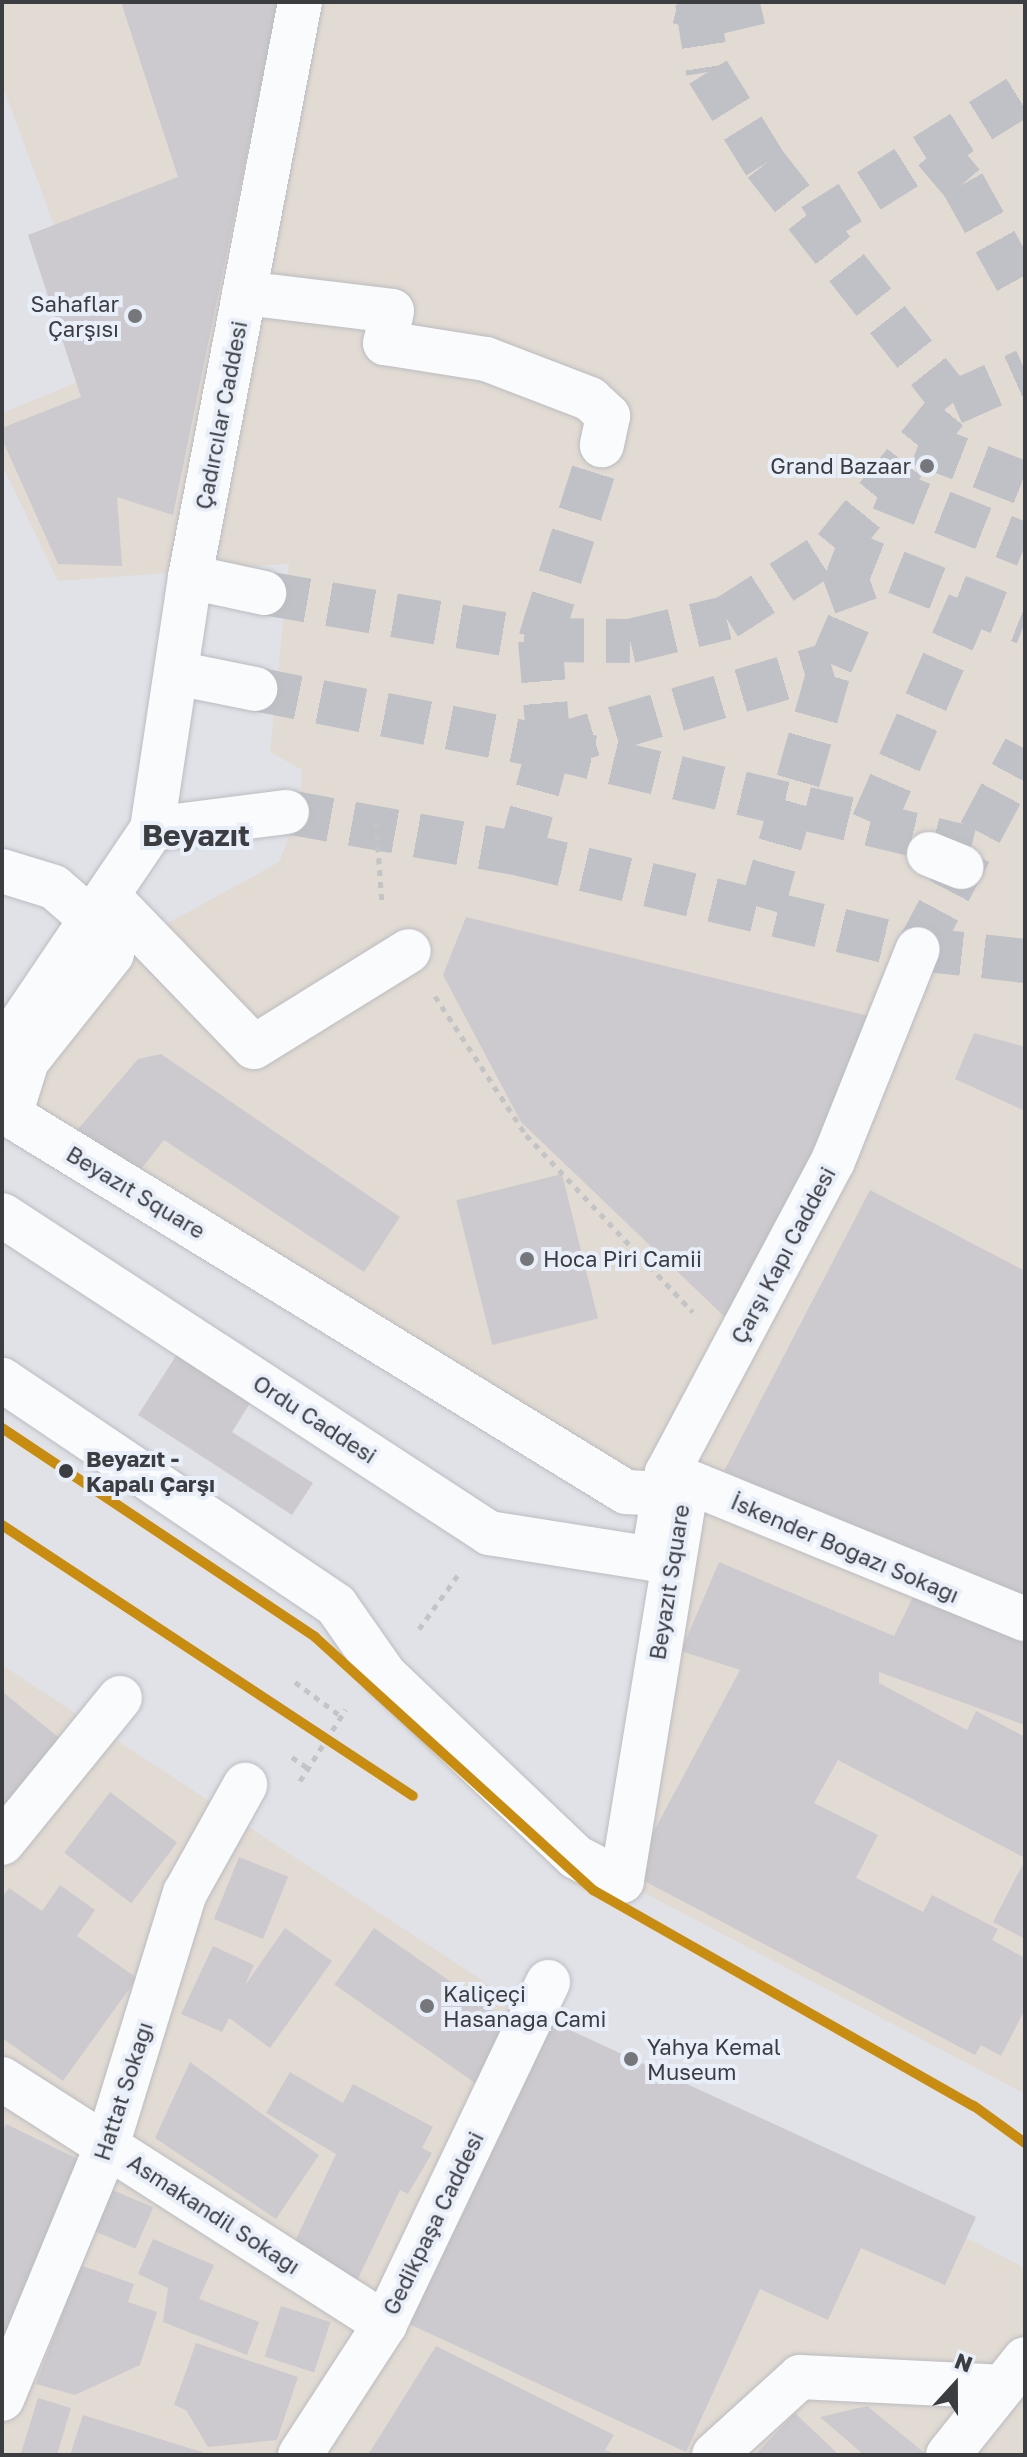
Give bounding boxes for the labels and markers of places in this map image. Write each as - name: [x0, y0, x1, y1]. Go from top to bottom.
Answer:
- place label: Sahaflar Çarşısı: [30, 290, 119, 342]
- marker: Sahaflar Çarşısı: [126, 307, 144, 325]
- place label: Grand Bazaar: [770, 453, 911, 479]
- marker: Grand Bazaar: [918, 457, 936, 475]
- place label: Hoca Piri Camii: [543, 1246, 702, 1272]
- marker: Hoca Piri Camii: [518, 1250, 536, 1268]
- place label: Beyazıt - Kapalı Çarşı: [86, 1445, 215, 1496]
- marker: Beyazıt - Kapalı Çarşı: [53, 1458, 79, 1484]
- place label: Kaliçeçi Hasanağa Cami: [443, 1980, 606, 2032]
- marker: Kaliçeçi Hasanağa Cami: [418, 1997, 436, 2015]
- place label: Yahya Kemal Museum: [647, 2033, 781, 2084]
- marker: Yahya Kemal Museum: [622, 2050, 640, 2068]

